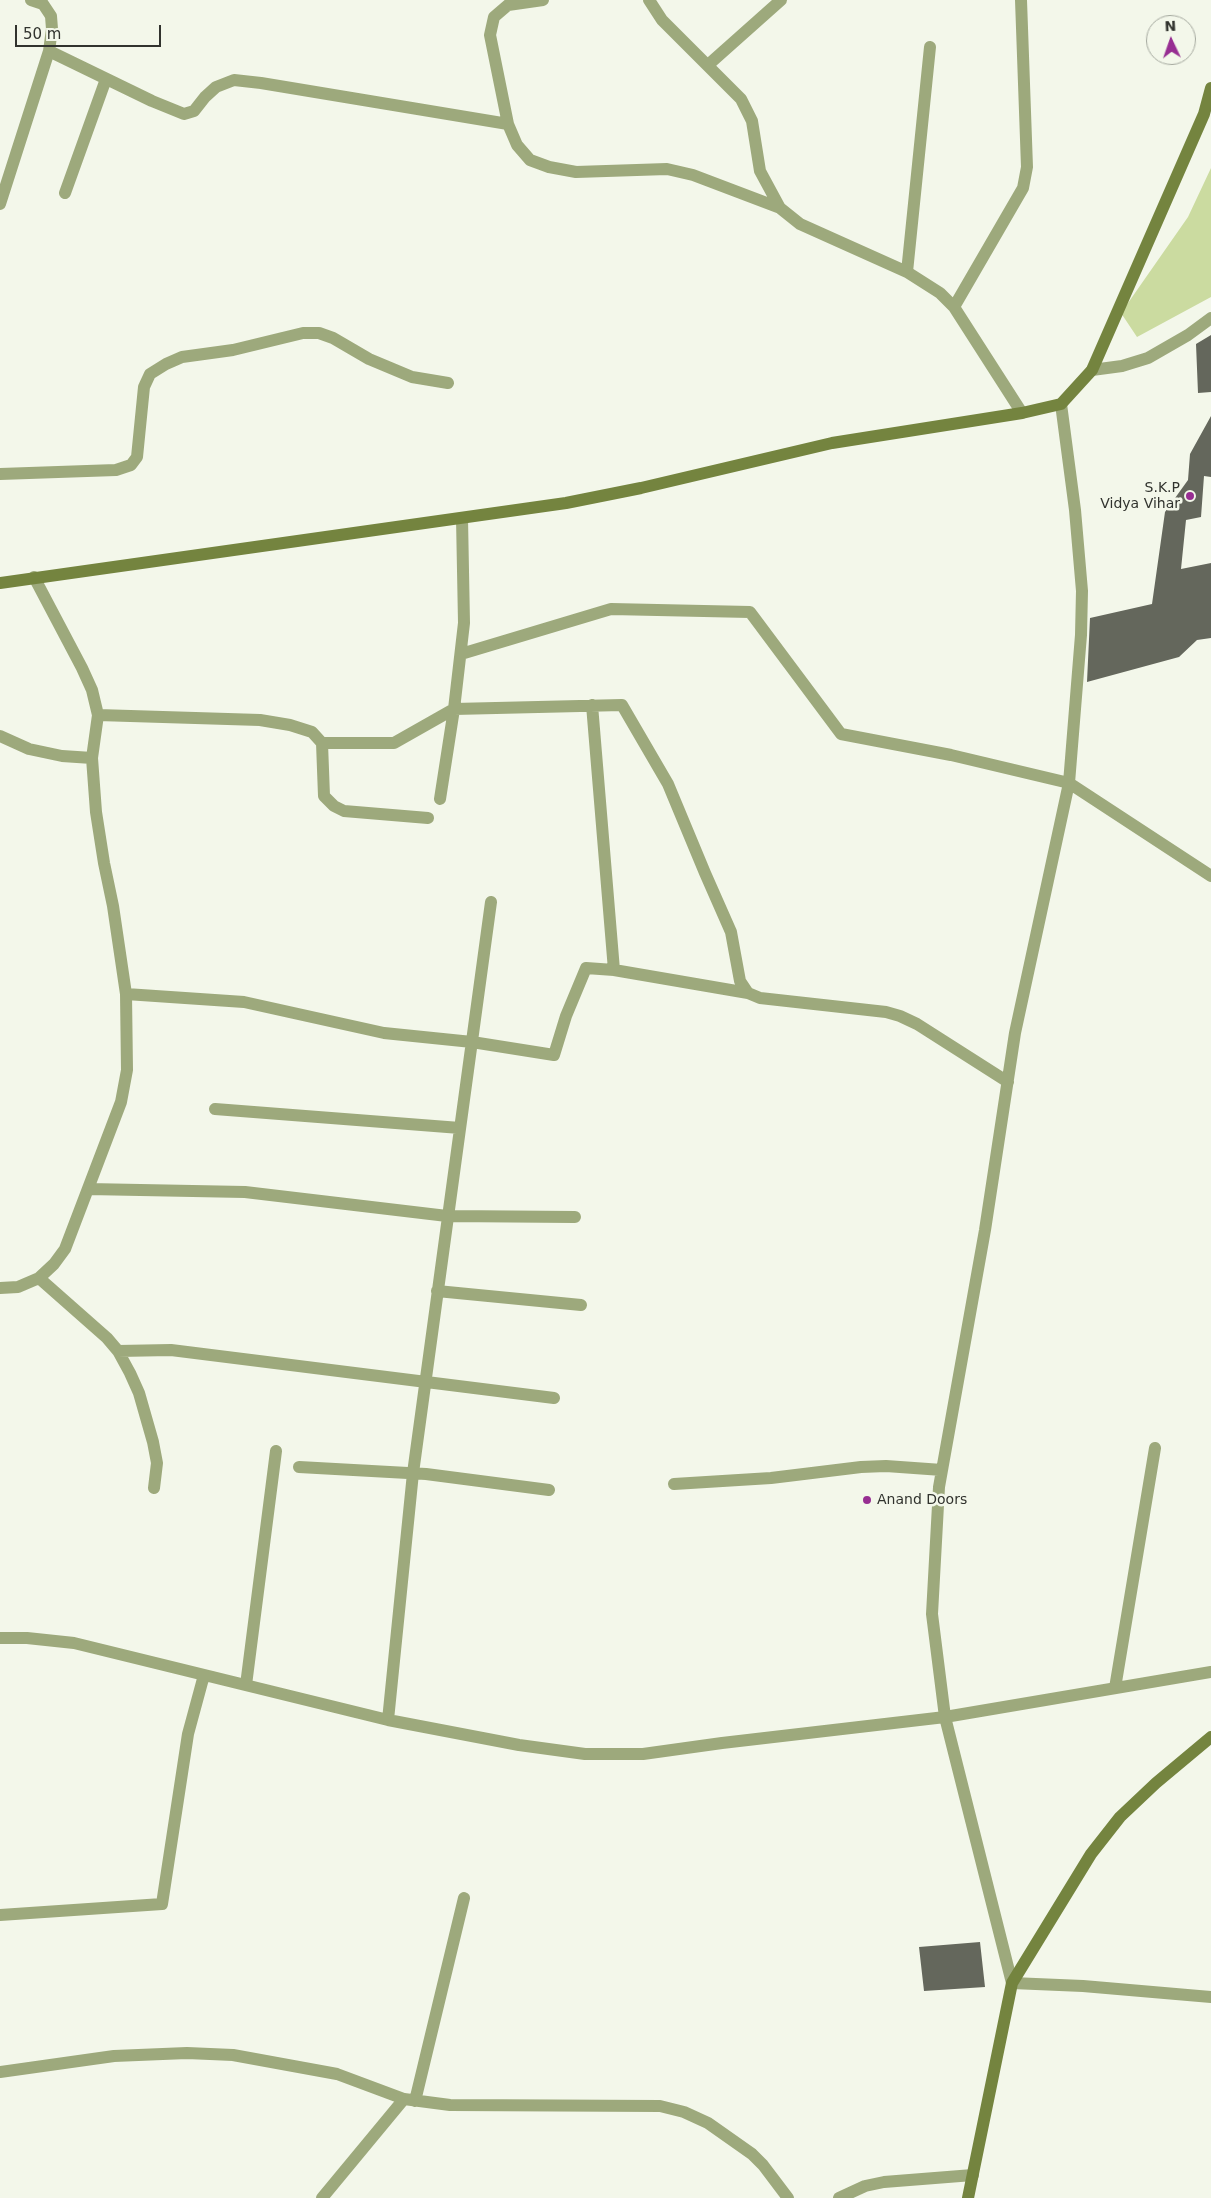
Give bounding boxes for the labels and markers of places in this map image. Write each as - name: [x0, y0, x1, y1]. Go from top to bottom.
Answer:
- place label: S.K.P Vidya Vihar: [1100, 480, 1180, 512]
- marker: S.K.P Vidya Vihar: [1184, 490, 1196, 502]
- place label: Anand Doors: [877, 1492, 967, 1508]
- marker: Anand Doors: [861, 1494, 873, 1506]

